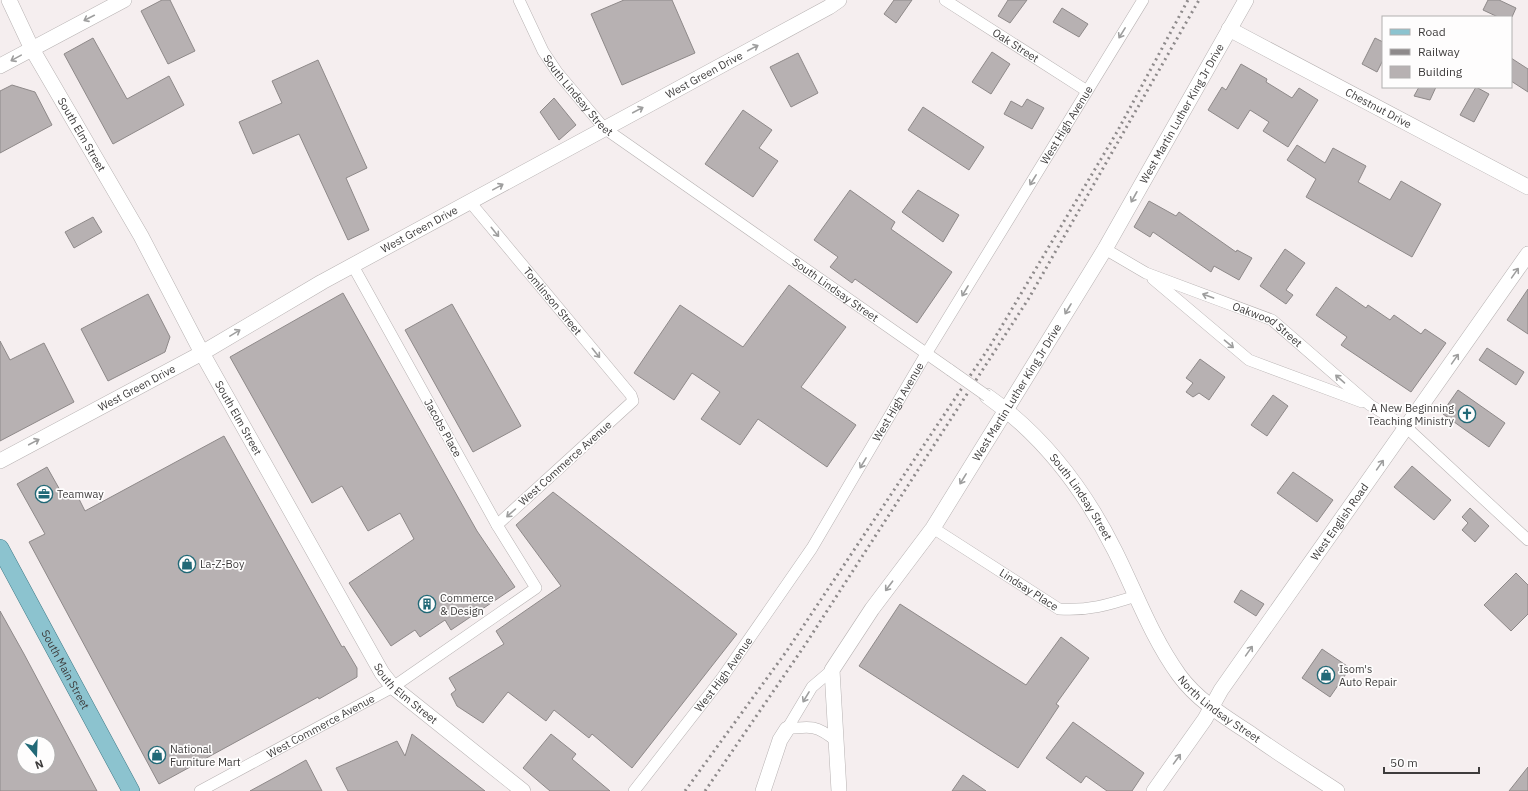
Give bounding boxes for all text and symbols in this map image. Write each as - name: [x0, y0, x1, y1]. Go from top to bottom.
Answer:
- one-way arrow: [83, 15, 95, 22]
- legend: [1382, 16, 1512, 88]
- text: Road: [1418, 24, 1446, 39]
- street label: Oak Street: [990, 25, 1042, 65]
- one-way arrow: [1118, 27, 1126, 39]
- street label: West Martin Luther King Jr Drive: [1137, 41, 1227, 186]
- one-way arrow: [747, 44, 759, 52]
- text: Railway: [1418, 44, 1460, 59]
- street label: West Green Drive: [663, 48, 745, 101]
- street label: South Lindsay Street: [540, 52, 616, 139]
- one-way arrow: [10, 54, 22, 62]
- text: Building: [1418, 64, 1463, 79]
- street label: West High Avenue: [1037, 83, 1096, 167]
- street label: Chestnut Drive: [1343, 85, 1414, 131]
- street label: South Elm Street: [55, 95, 109, 174]
- one-way arrow: [632, 106, 644, 113]
- one-way arrow: [1028, 174, 1036, 186]
- one-way arrow: [491, 182, 503, 190]
- one-way arrow: [1129, 191, 1137, 203]
- street label: West Green Drive: [378, 203, 460, 256]
- one-way arrow: [490, 227, 499, 238]
- street label: South Lindsay Street: [790, 255, 881, 325]
- street label: Tomlinson Street: [520, 264, 585, 338]
- one-way arrow: [1511, 268, 1519, 279]
- one-way arrow: [960, 285, 968, 297]
- one-way arrow: [1203, 292, 1215, 300]
- street label: Oakwood Street: [1230, 299, 1305, 350]
- one-way arrow: [1064, 303, 1072, 314]
- street label: West Martin Luther King Jr Drive: [969, 321, 1064, 464]
- one-way arrow: [229, 329, 241, 337]
- one-way arrow: [1224, 339, 1235, 348]
- one-way arrow: [592, 348, 601, 359]
- one-way arrow: [1451, 353, 1459, 364]
- street label: West High Avenue: [869, 360, 927, 444]
- street label: West Green Drive: [96, 362, 178, 414]
- one-way arrow: [1335, 374, 1345, 384]
- street label: South Elm Street: [212, 378, 265, 458]
- street label: Jacobs Place: [421, 396, 465, 460]
- place label: A New Beginning Teaching Ministry: [1368, 401, 1454, 428]
- church icon: A New Beginning Teaching Ministry: [1457, 404, 1477, 424]
- street label: West Commerce Avenue: [516, 417, 614, 509]
- one-way arrow: [28, 438, 40, 445]
- street label: South Lindsay Street: [1047, 451, 1115, 543]
- one-way arrow: [858, 457, 866, 469]
- one-way arrow: [1376, 460, 1384, 471]
- one-way arrow: [959, 473, 967, 485]
- street label: West English Road: [1307, 481, 1371, 563]
- office icon: Teamway: [34, 484, 54, 504]
- place label: Teamway: [57, 487, 104, 501]
- one-way arrow: [506, 508, 516, 517]
- shop icon: La-Z-Boy: [177, 554, 197, 574]
- place label: La-Z-Boy: [200, 557, 245, 571]
- street label: Lindsay Place: [997, 566, 1061, 614]
- one-way arrow: [885, 581, 894, 592]
- place label: Commerce & Design: [440, 591, 494, 618]
- building icon: Commerce & Design: [417, 594, 437, 614]
- street label: South Main Street: [38, 627, 93, 712]
- street label: West High Avenue: [691, 634, 755, 715]
- one-way arrow: [1245, 646, 1253, 657]
- street label: South Elm Street: [371, 661, 441, 727]
- place label: Isom's Auto Repair: [1339, 662, 1397, 689]
- shop icon: Isom's Auto Repair: [1316, 665, 1336, 685]
- street label: North Lindsay Street: [1175, 673, 1263, 746]
- street label: West Commerce Avenue: [264, 691, 377, 761]
- one-way arrow: [802, 691, 810, 702]
- north arrow: [16, 735, 56, 775]
- place label: National Furniture Mart: [170, 742, 241, 769]
- shop icon: National Furniture Mart: [147, 745, 167, 765]
- scale bar: [1384, 749, 1479, 775]
- one-way arrow: [1173, 754, 1181, 765]
- text: 50 m: [1390, 755, 1418, 770]
- text: N: [33, 757, 45, 772]

